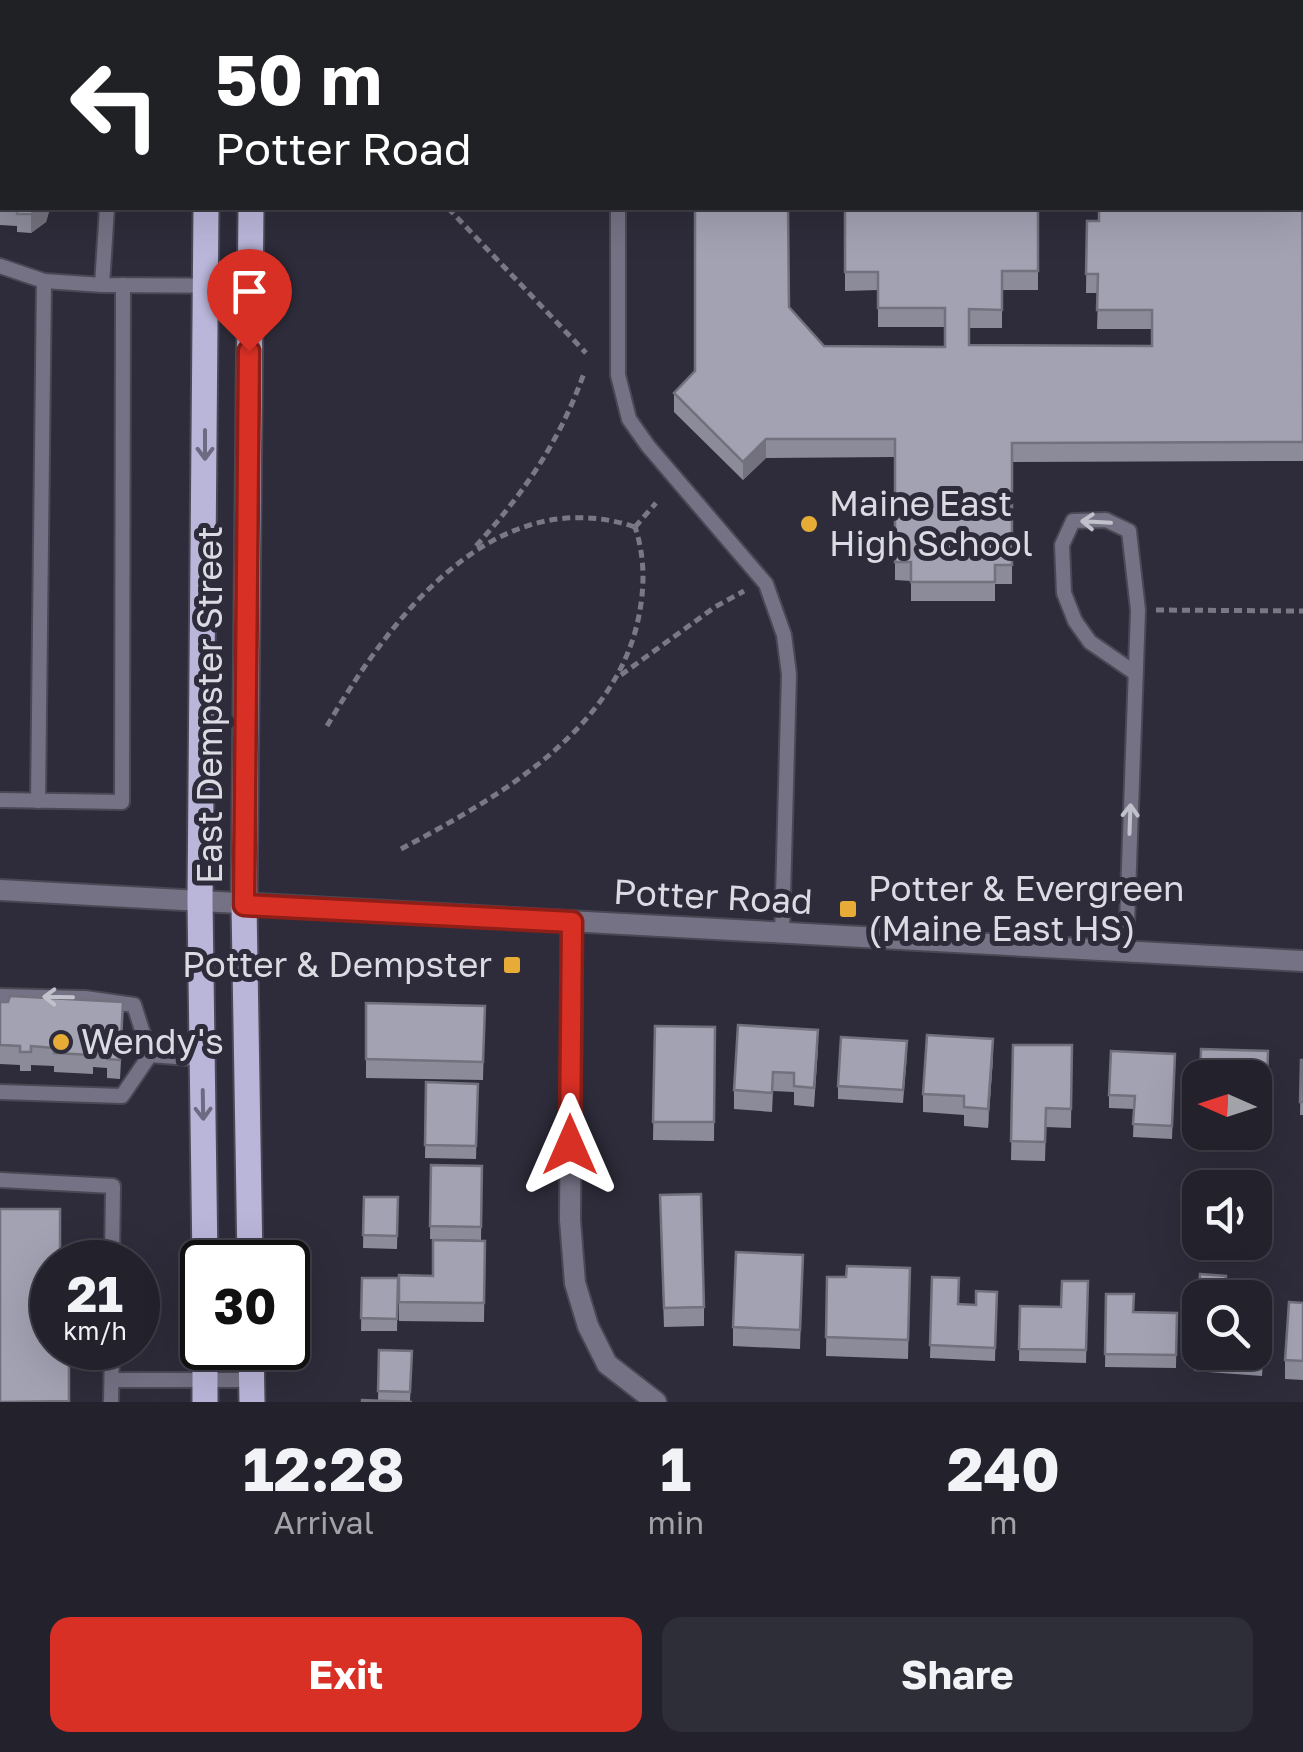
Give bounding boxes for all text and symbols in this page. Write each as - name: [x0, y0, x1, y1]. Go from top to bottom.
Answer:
- text: 50 m: [215, 36, 382, 120]
- icon: left: [50, 40, 180, 170]
- text: Potter Road: [215, 121, 472, 175]
- pin: [207, 249, 292, 352]
- icon: arrive: [222, 264, 277, 319]
- one-way arrow: [196, 428, 214, 460]
- place label: Maine East High School: [829, 482, 1033, 564]
- one-way arrow: [1080, 512, 1113, 531]
- marker: Maine East High School: [798, 513, 820, 535]
- street label: East Dempster Street: [188, 526, 230, 884]
- one-way arrow: [1121, 804, 1140, 836]
- place label: Potter & Evergreen (Maine East HS): [868, 867, 1185, 949]
- street label: Potter Road: [612, 870, 814, 922]
- marker: Potter & Evergreen (Maine East HS): [837, 898, 859, 920]
- place label: Potter & Dempster: [182, 943, 492, 985]
- marker: Potter & Dempster: [501, 954, 523, 976]
- one-way arrow: [43, 988, 75, 1007]
- place label: Wendy's: [81, 1020, 224, 1062]
- marker: Wendy's: [50, 1031, 72, 1053]
- north arrow: [1182, 1060, 1272, 1150]
- map controls: [1182, 1060, 1272, 1370]
- one-way arrow: [194, 1088, 212, 1120]
- position arrow: [518, 1093, 622, 1197]
- button: sound: [1182, 1170, 1272, 1260]
- speed limit sign: 30: [180, 1240, 310, 1370]
- text: 21: [67, 1263, 123, 1323]
- button: search: [1182, 1280, 1272, 1370]
- text: km/h: [63, 1315, 127, 1346]
- text: 12:28: [243, 1432, 405, 1504]
- text: 1: [660, 1432, 691, 1504]
- text: 240: [947, 1432, 1060, 1504]
- text: Arrival: [274, 1503, 374, 1541]
- text: min: [647, 1503, 704, 1541]
- text: m: [989, 1503, 1018, 1541]
- button: Exit: [50, 1617, 642, 1732]
- button: Share: [662, 1617, 1253, 1732]

